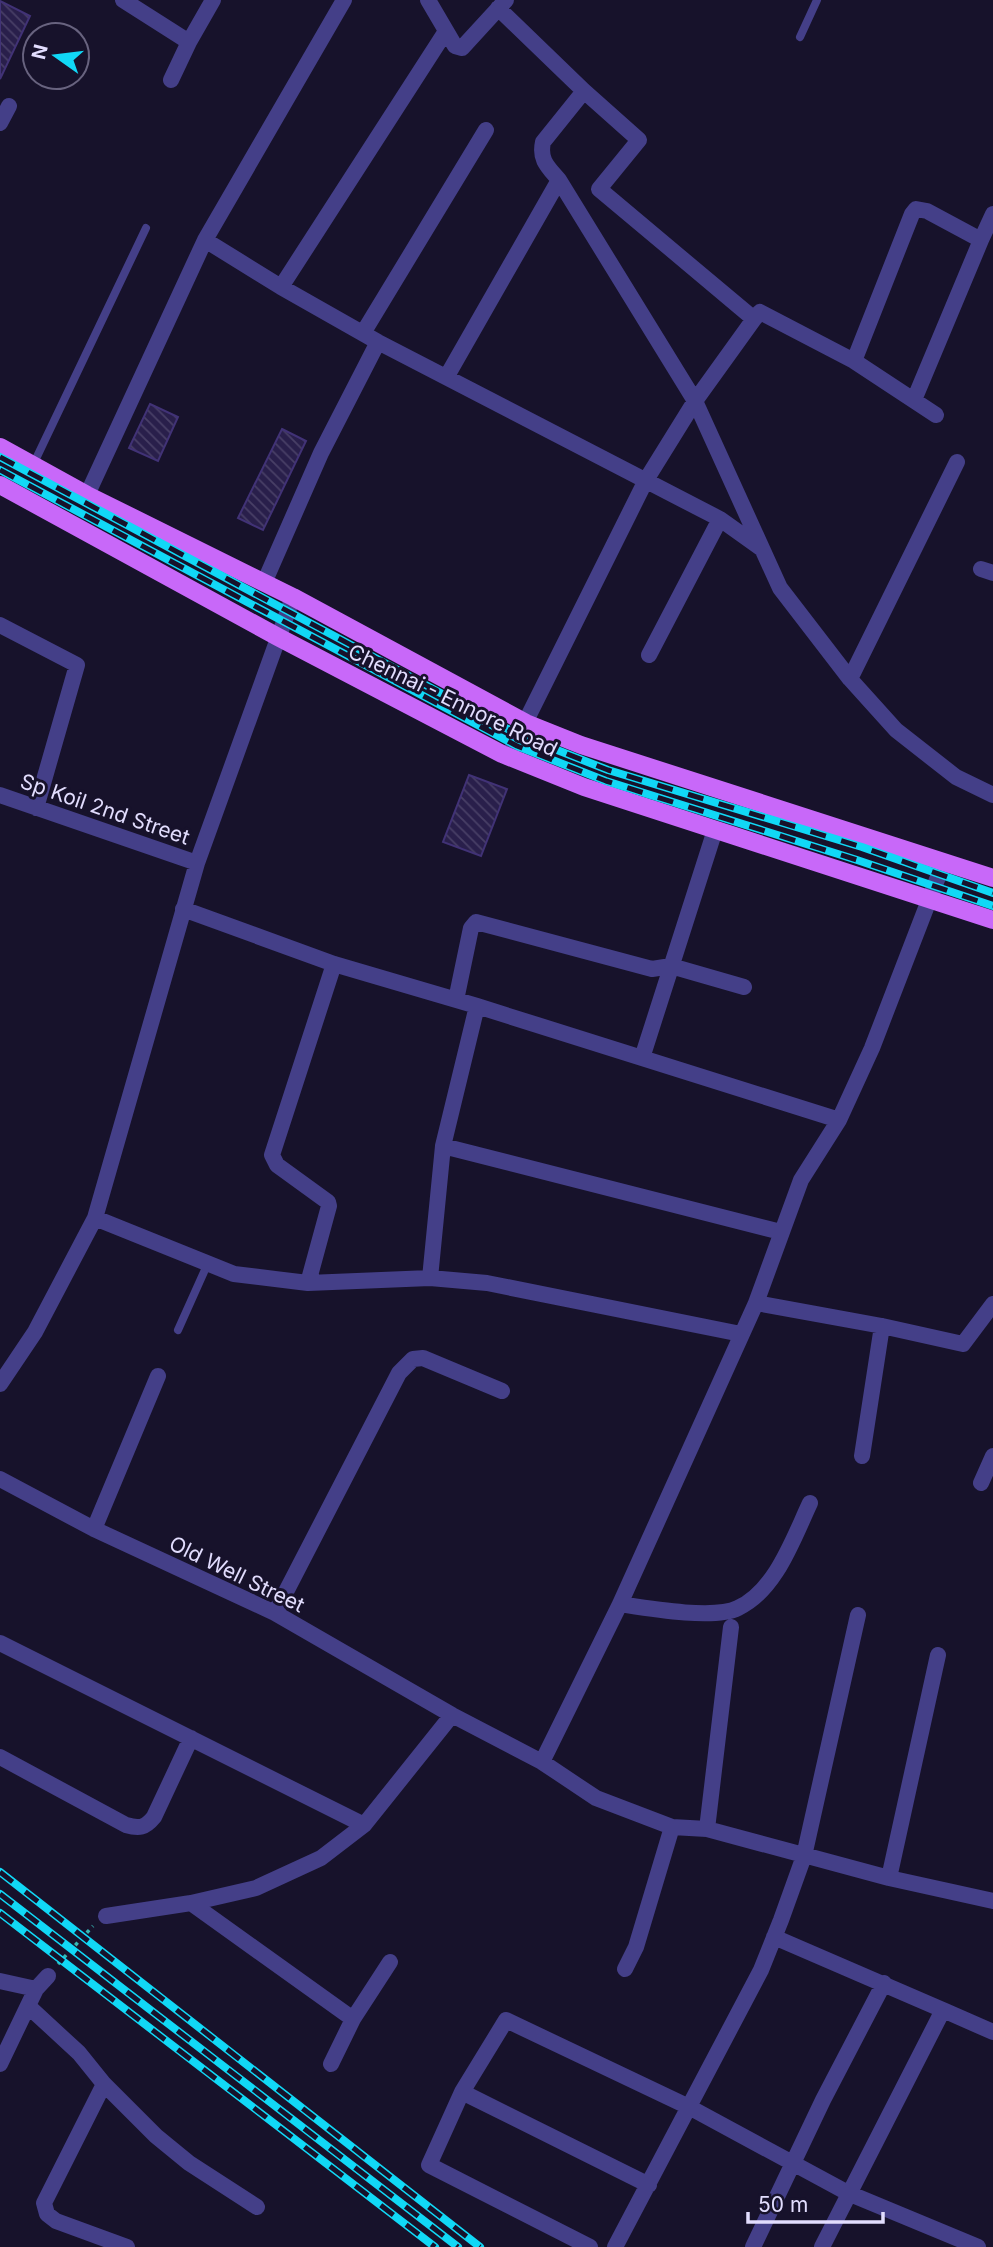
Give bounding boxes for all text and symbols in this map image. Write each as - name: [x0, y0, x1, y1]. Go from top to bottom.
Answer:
- north arrow: [21, 21, 91, 91]
- text: N: [27, 42, 53, 62]
- street label: Chennai - Ennore Road: [344, 638, 562, 762]
- street label: Sp Koil 2nd Street: [17, 768, 193, 850]
- street label: Old Well Street: [165, 1531, 309, 1618]
- scale bar: [748, 2180, 883, 2224]
- text: 50 m: [758, 2192, 808, 2217]

